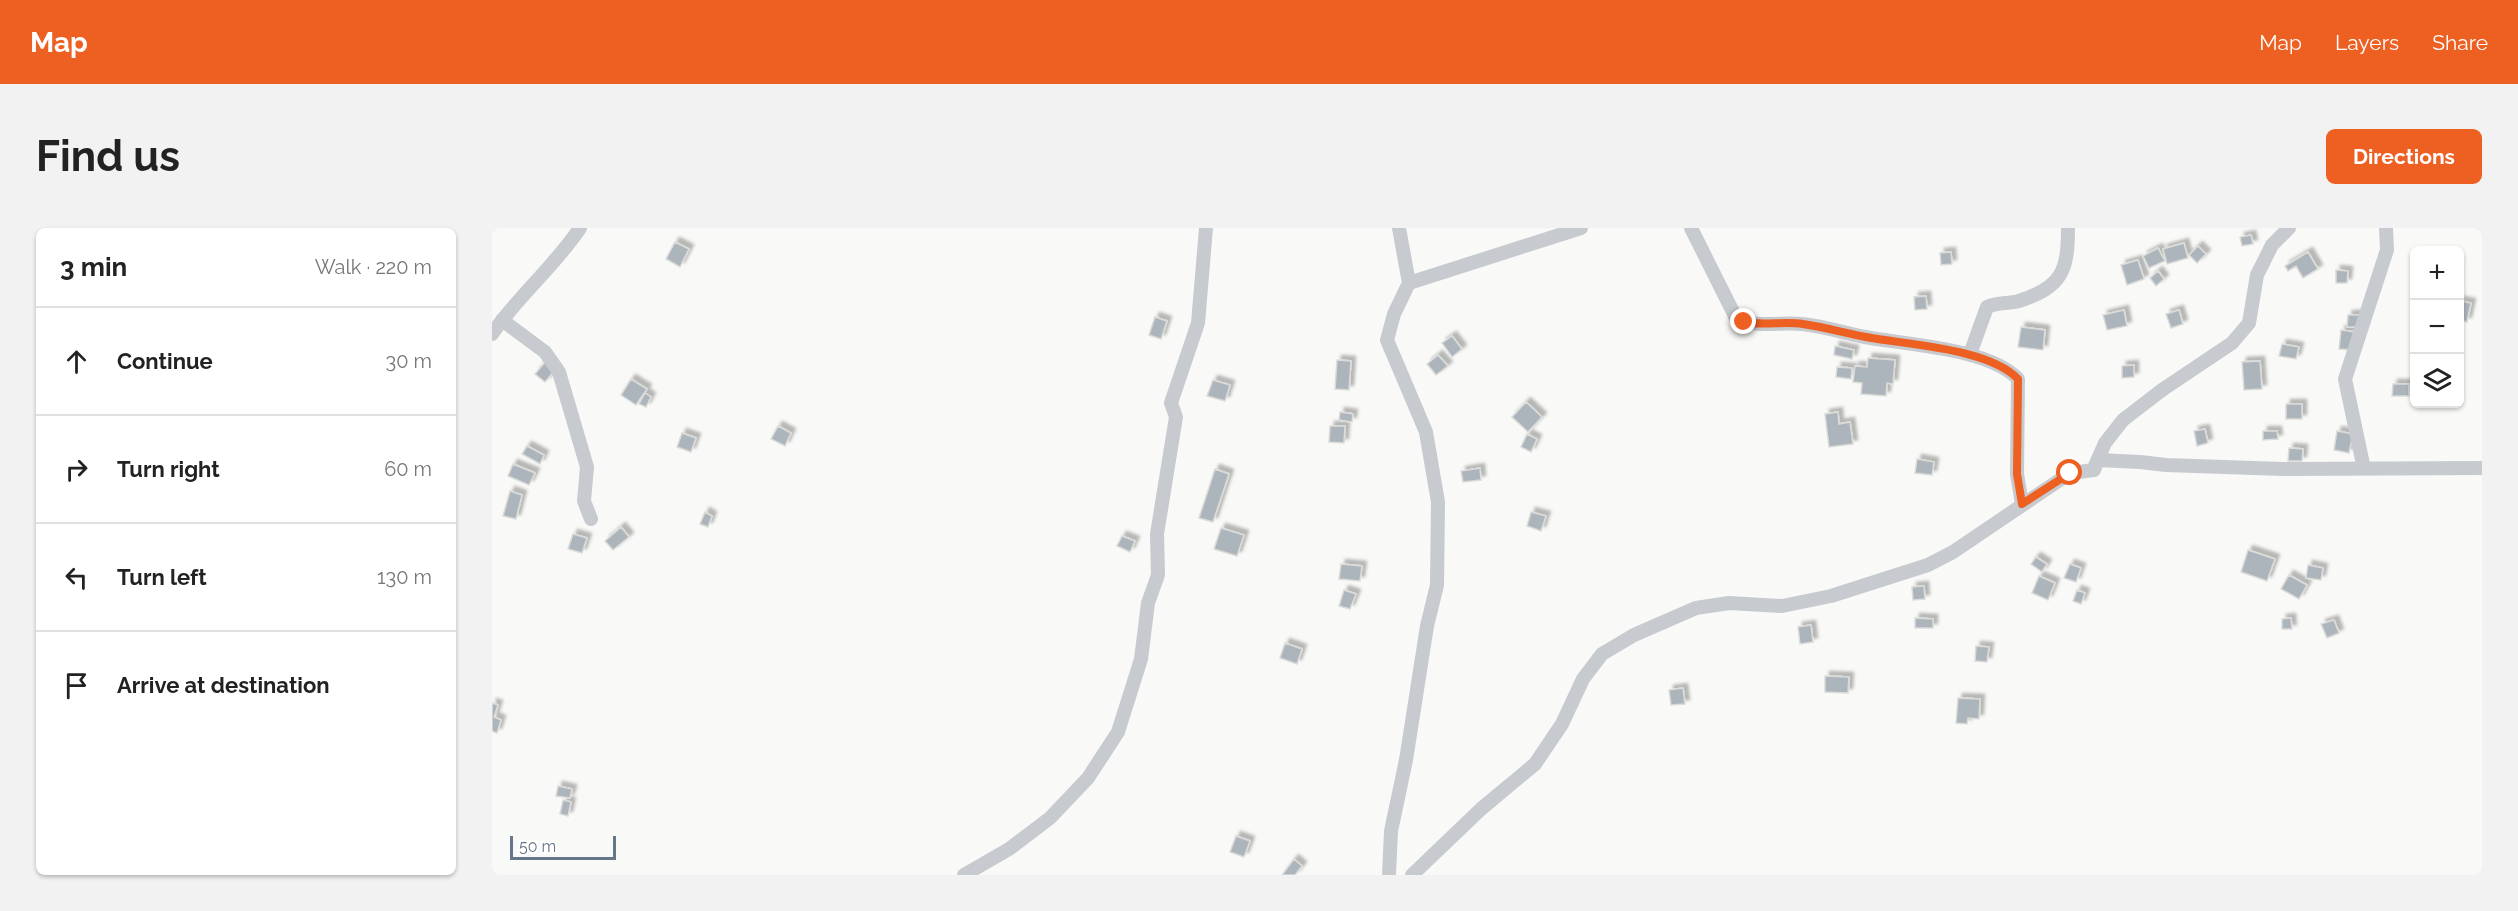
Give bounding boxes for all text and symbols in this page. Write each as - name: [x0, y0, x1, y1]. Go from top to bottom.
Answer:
- text: Map: [30, 26, 88, 59]
- text: Map: [2259, 30, 2302, 55]
- text: Layers: [2335, 30, 2399, 55]
- text: Share: [2432, 30, 2488, 55]
- button: Directions: [2326, 129, 2482, 184]
- text: Find us: [36, 132, 180, 181]
- map controls: [2410, 246, 2464, 408]
- button: +: [2410, 246, 2464, 300]
- text: 3 min: [60, 252, 127, 282]
- text: Walk · 220 m: [315, 255, 432, 279]
- button: −: [2410, 300, 2464, 354]
- route end: [1730, 308, 1756, 334]
- icon: ahead: [60, 345, 93, 378]
- text: Continue: [117, 348, 213, 374]
- text: 30 m: [386, 349, 432, 373]
- button: layers: [2410, 354, 2464, 408]
- icon: right: [60, 453, 93, 486]
- text: Turn right: [117, 456, 220, 482]
- text: 60 m: [384, 457, 432, 481]
- route start: [2056, 459, 2082, 485]
- icon: left: [60, 561, 93, 594]
- text: Turn left: [117, 564, 207, 590]
- text: 130 m: [377, 565, 432, 589]
- icon: arrive: [60, 669, 93, 702]
- text: Arrive at destination: [117, 672, 330, 698]
- scale bar: [510, 833, 616, 860]
- text: 50 m: [519, 837, 556, 856]

